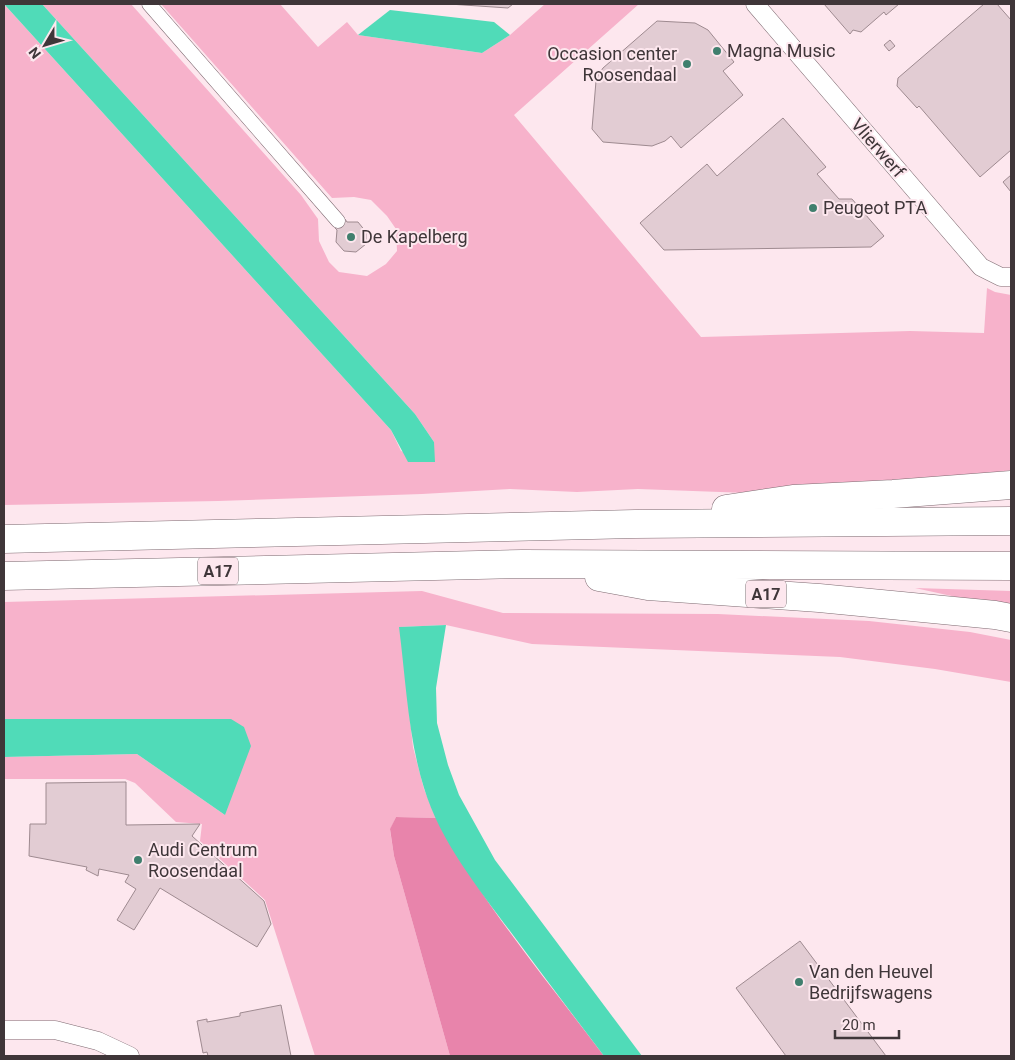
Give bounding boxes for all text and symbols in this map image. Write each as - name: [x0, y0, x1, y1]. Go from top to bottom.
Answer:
- north arrow: [20, 20, 70, 70]
- place label: Magna Music: [727, 40, 836, 61]
- place label: Occasion center Roosendaal: [547, 43, 677, 85]
- text: N: [25, 44, 44, 62]
- marker: Magna Music: [711, 45, 723, 57]
- marker: Occasion center Roosendaal: [681, 58, 693, 70]
- street label: Vlierwerf: [847, 114, 910, 182]
- place label: Peugeot PTA: [823, 197, 927, 218]
- marker: Peugeot PTA: [807, 202, 819, 214]
- place label: De Kapelberg: [361, 226, 468, 247]
- marker: De Kapelberg: [345, 231, 357, 243]
- road number: A17: [198, 558, 238, 584]
- road number: A17: [746, 580, 786, 608]
- place label: Audi Centrum Roosendaal: [148, 839, 257, 881]
- marker: Audi Centrum Roosendaal: [132, 854, 144, 866]
- place label: Van den Heuvel Bedrijfswagens: [809, 961, 933, 1003]
- marker: Van den Heuvel Bedrijfswagens: [793, 976, 805, 988]
- scale bar: [835, 1008, 899, 1040]
- text: 20 m: [842, 1016, 876, 1034]

